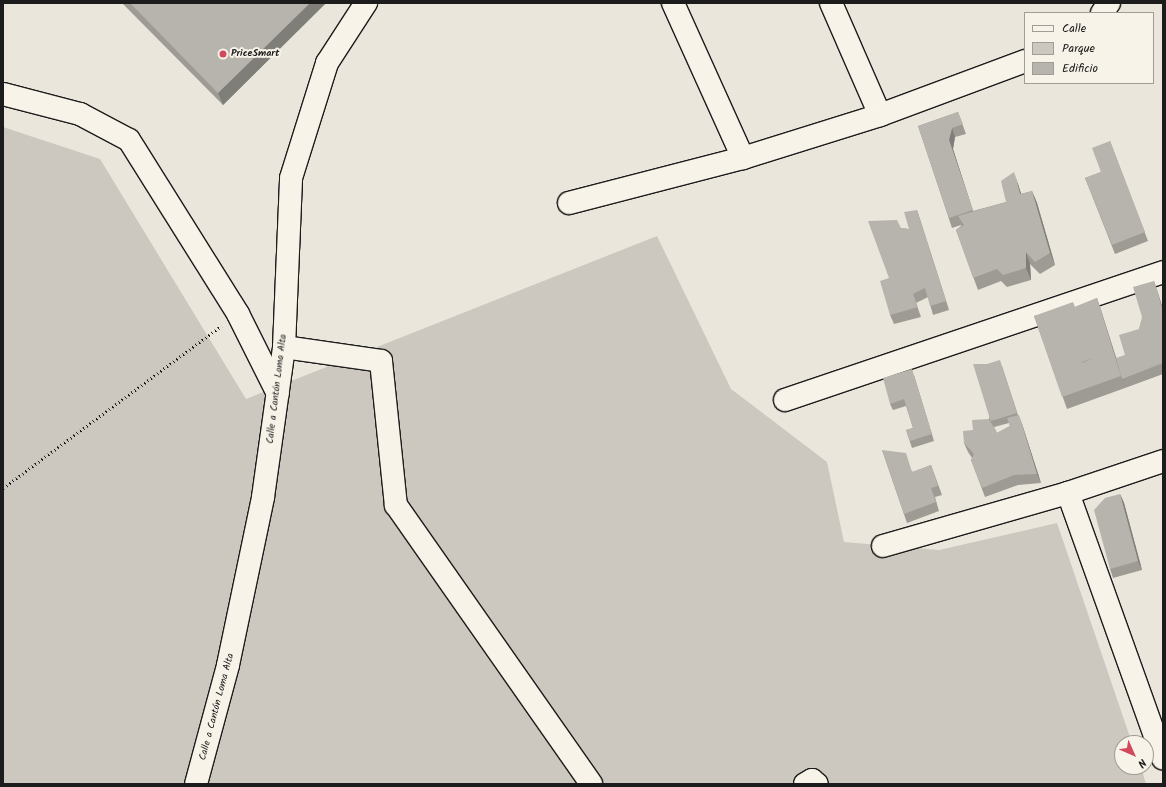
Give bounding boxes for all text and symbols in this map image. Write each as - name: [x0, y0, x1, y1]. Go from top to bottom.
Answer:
- legend: [1024, 12, 1154, 84]
- text: Calle: [1062, 19, 1086, 38]
- text: Parque: [1062, 39, 1095, 58]
- place label: PriceSmart: [231, 48, 279, 60]
- marker: PriceSmart: [218, 49, 228, 59]
- text: Edificio: [1062, 59, 1098, 78]
- street label: Calle a Cantón Loma Alta: [264, 334, 290, 444]
- street label: Calle a Cantón Loma Alta: [197, 652, 237, 762]
- north arrow: [1114, 735, 1154, 775]
- text: N: [1133, 754, 1151, 772]

